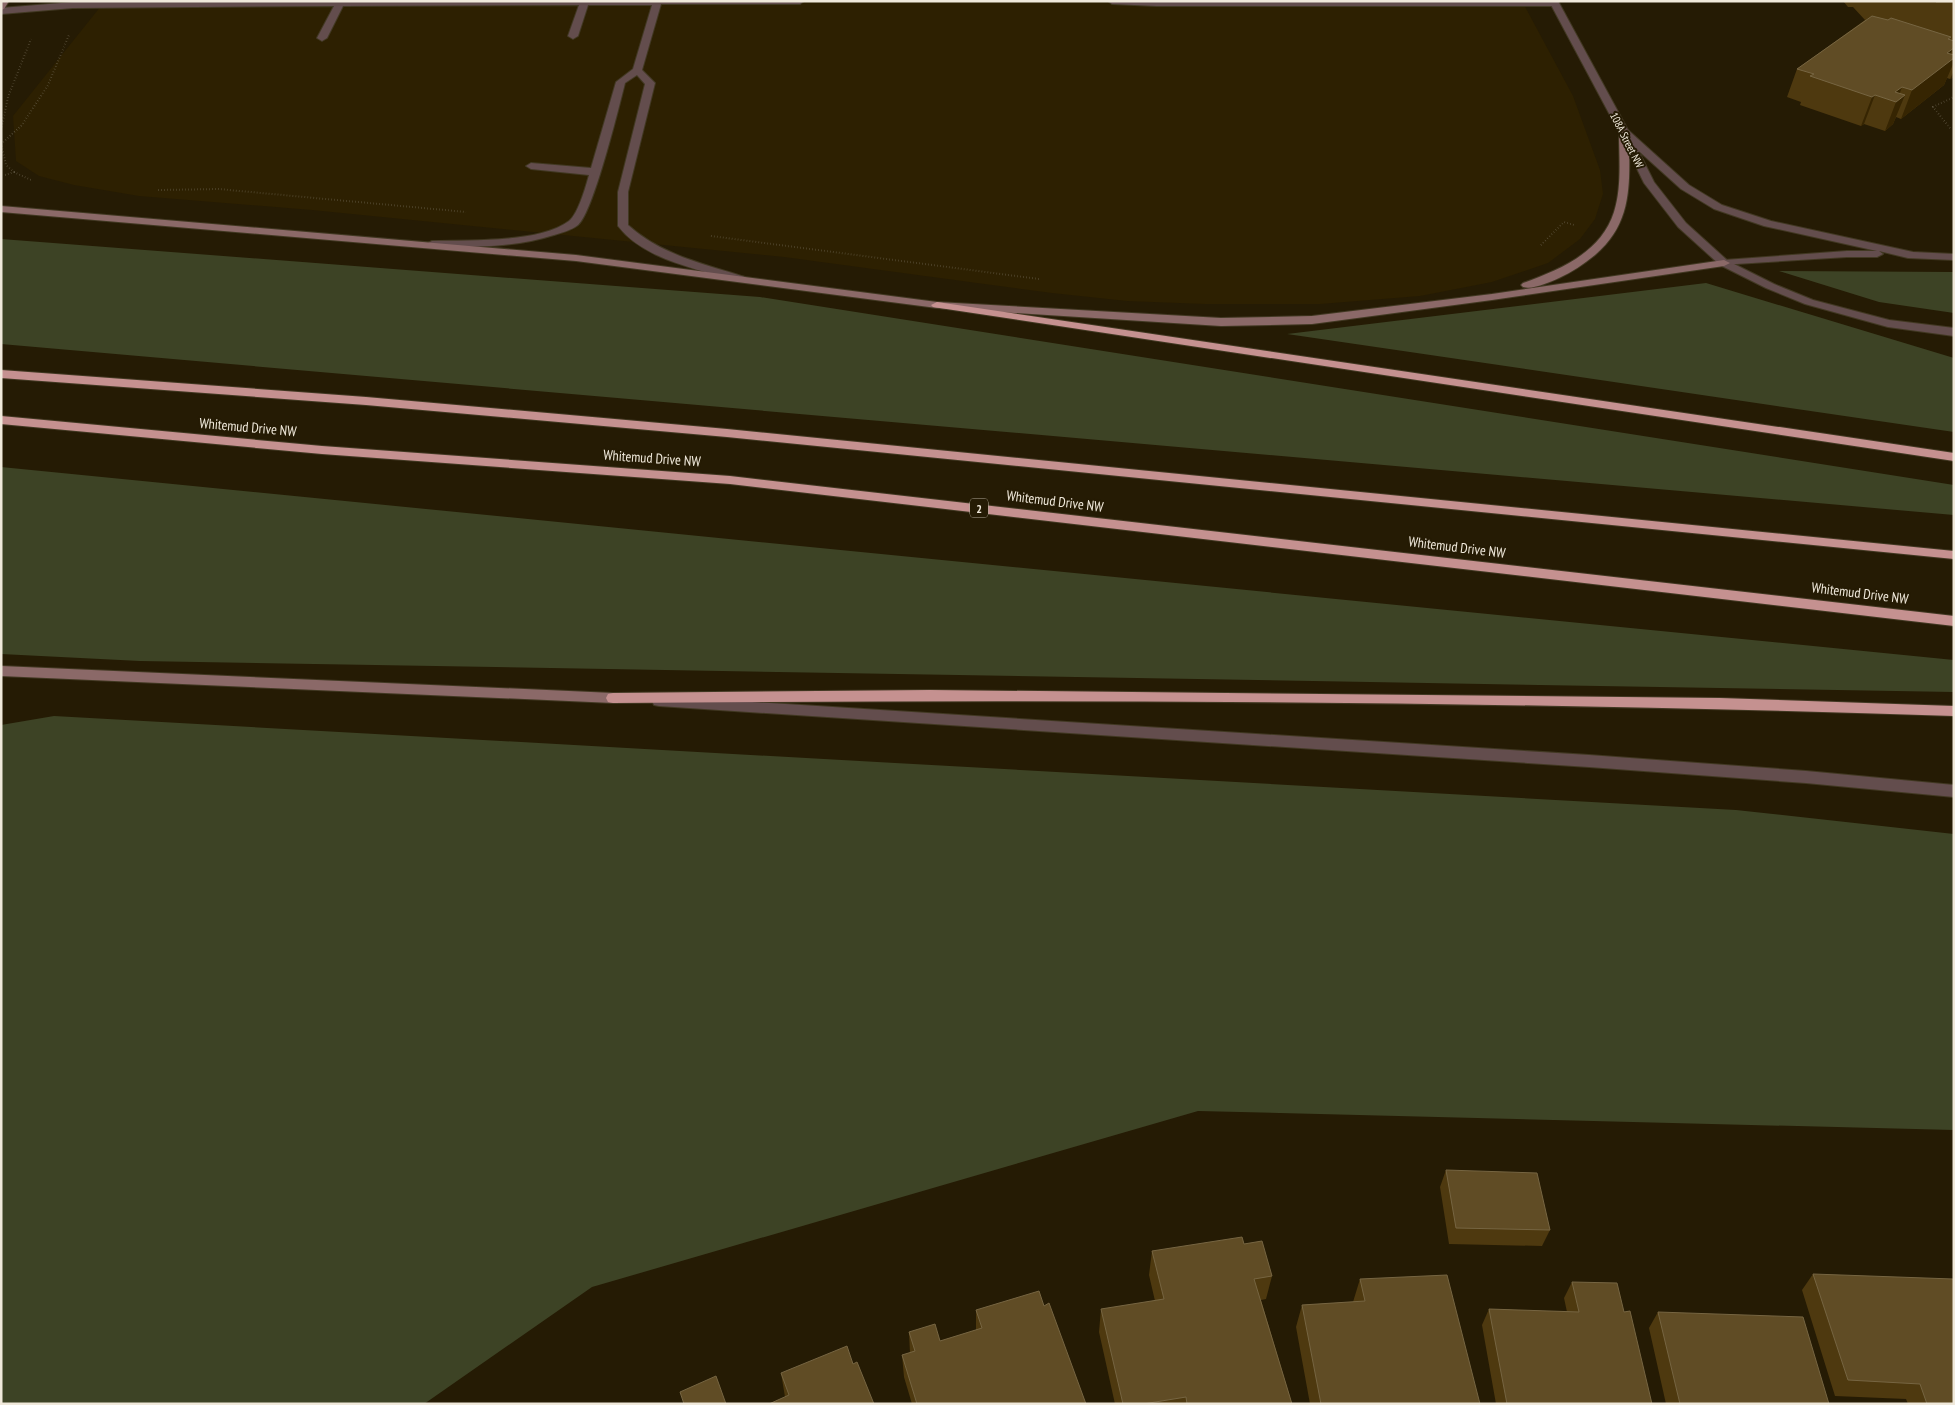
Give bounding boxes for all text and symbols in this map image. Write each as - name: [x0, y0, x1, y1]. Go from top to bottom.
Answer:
- street label: 108A Street NW: [1607, 110, 1647, 171]
- street label: Whitemud Drive NW: [199, 414, 298, 440]
- street label: Whitemud Drive NW: [603, 446, 702, 470]
- street label: Whitemud Drive NW: [1005, 486, 1105, 516]
- road number: 2: [970, 498, 988, 518]
- street label: Whitemud Drive NW: [1407, 532, 1507, 562]
- street label: Whitemud Drive NW: [1810, 578, 1910, 608]

